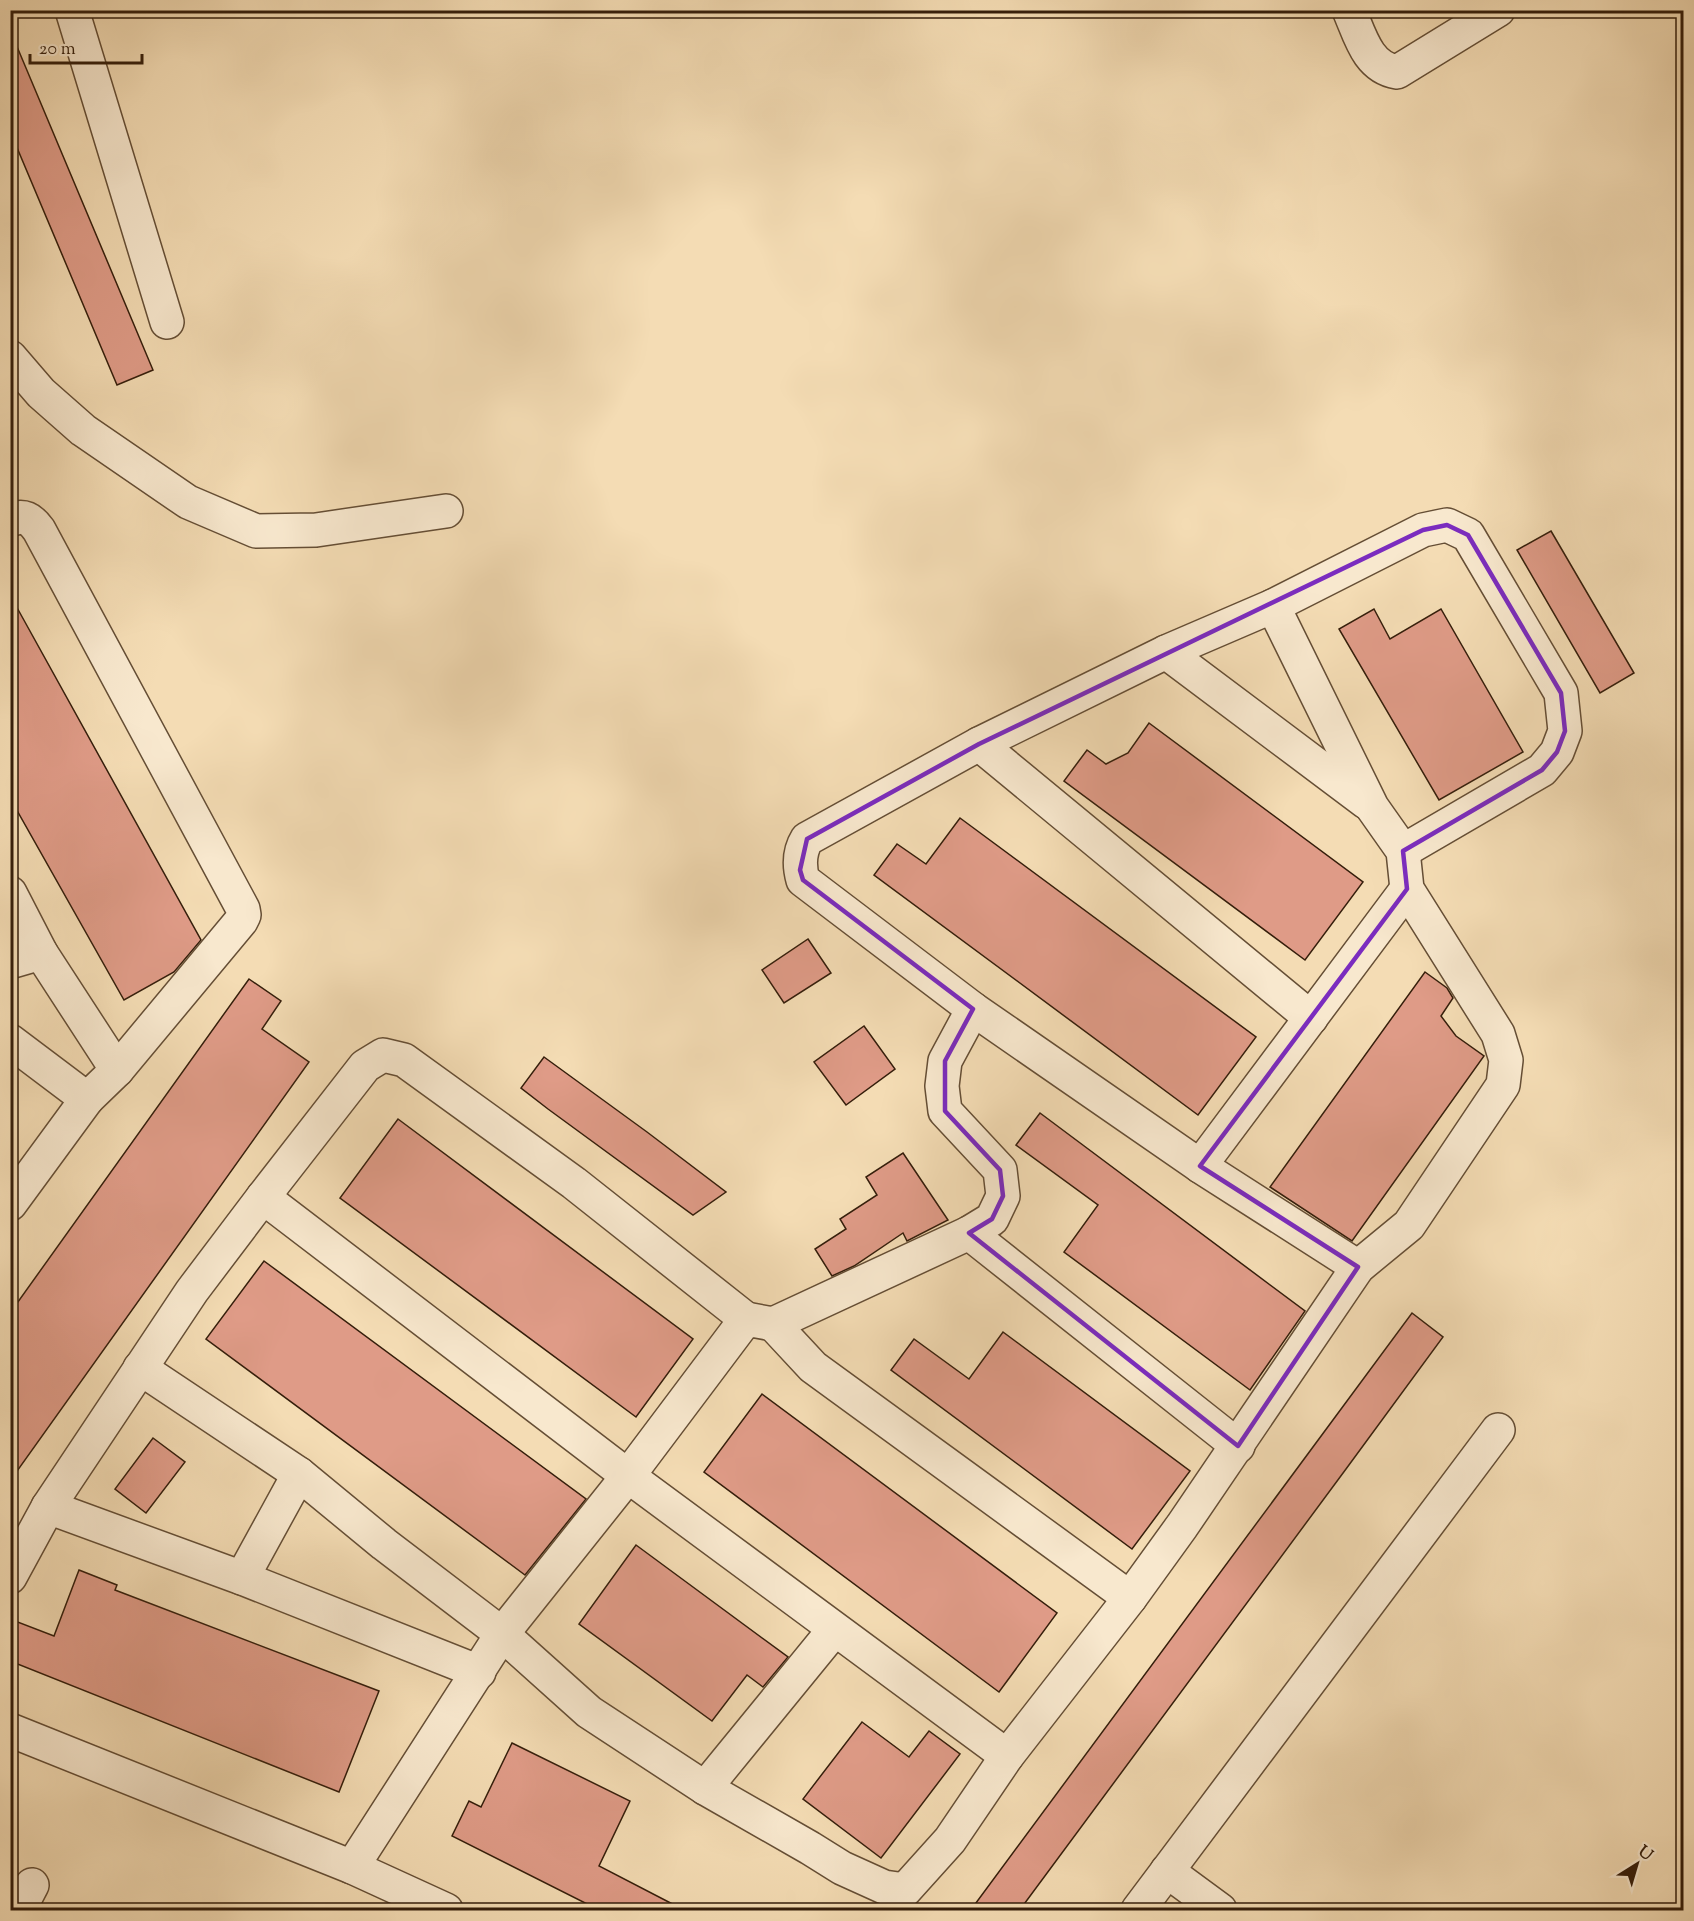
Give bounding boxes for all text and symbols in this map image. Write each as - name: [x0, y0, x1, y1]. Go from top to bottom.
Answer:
- scale bar: [30, 27, 142, 65]
- text: 20 m: [39, 37, 76, 63]
- north arrow: [1607, 1834, 1667, 1894]
- text: U: [1632, 1841, 1657, 1868]

